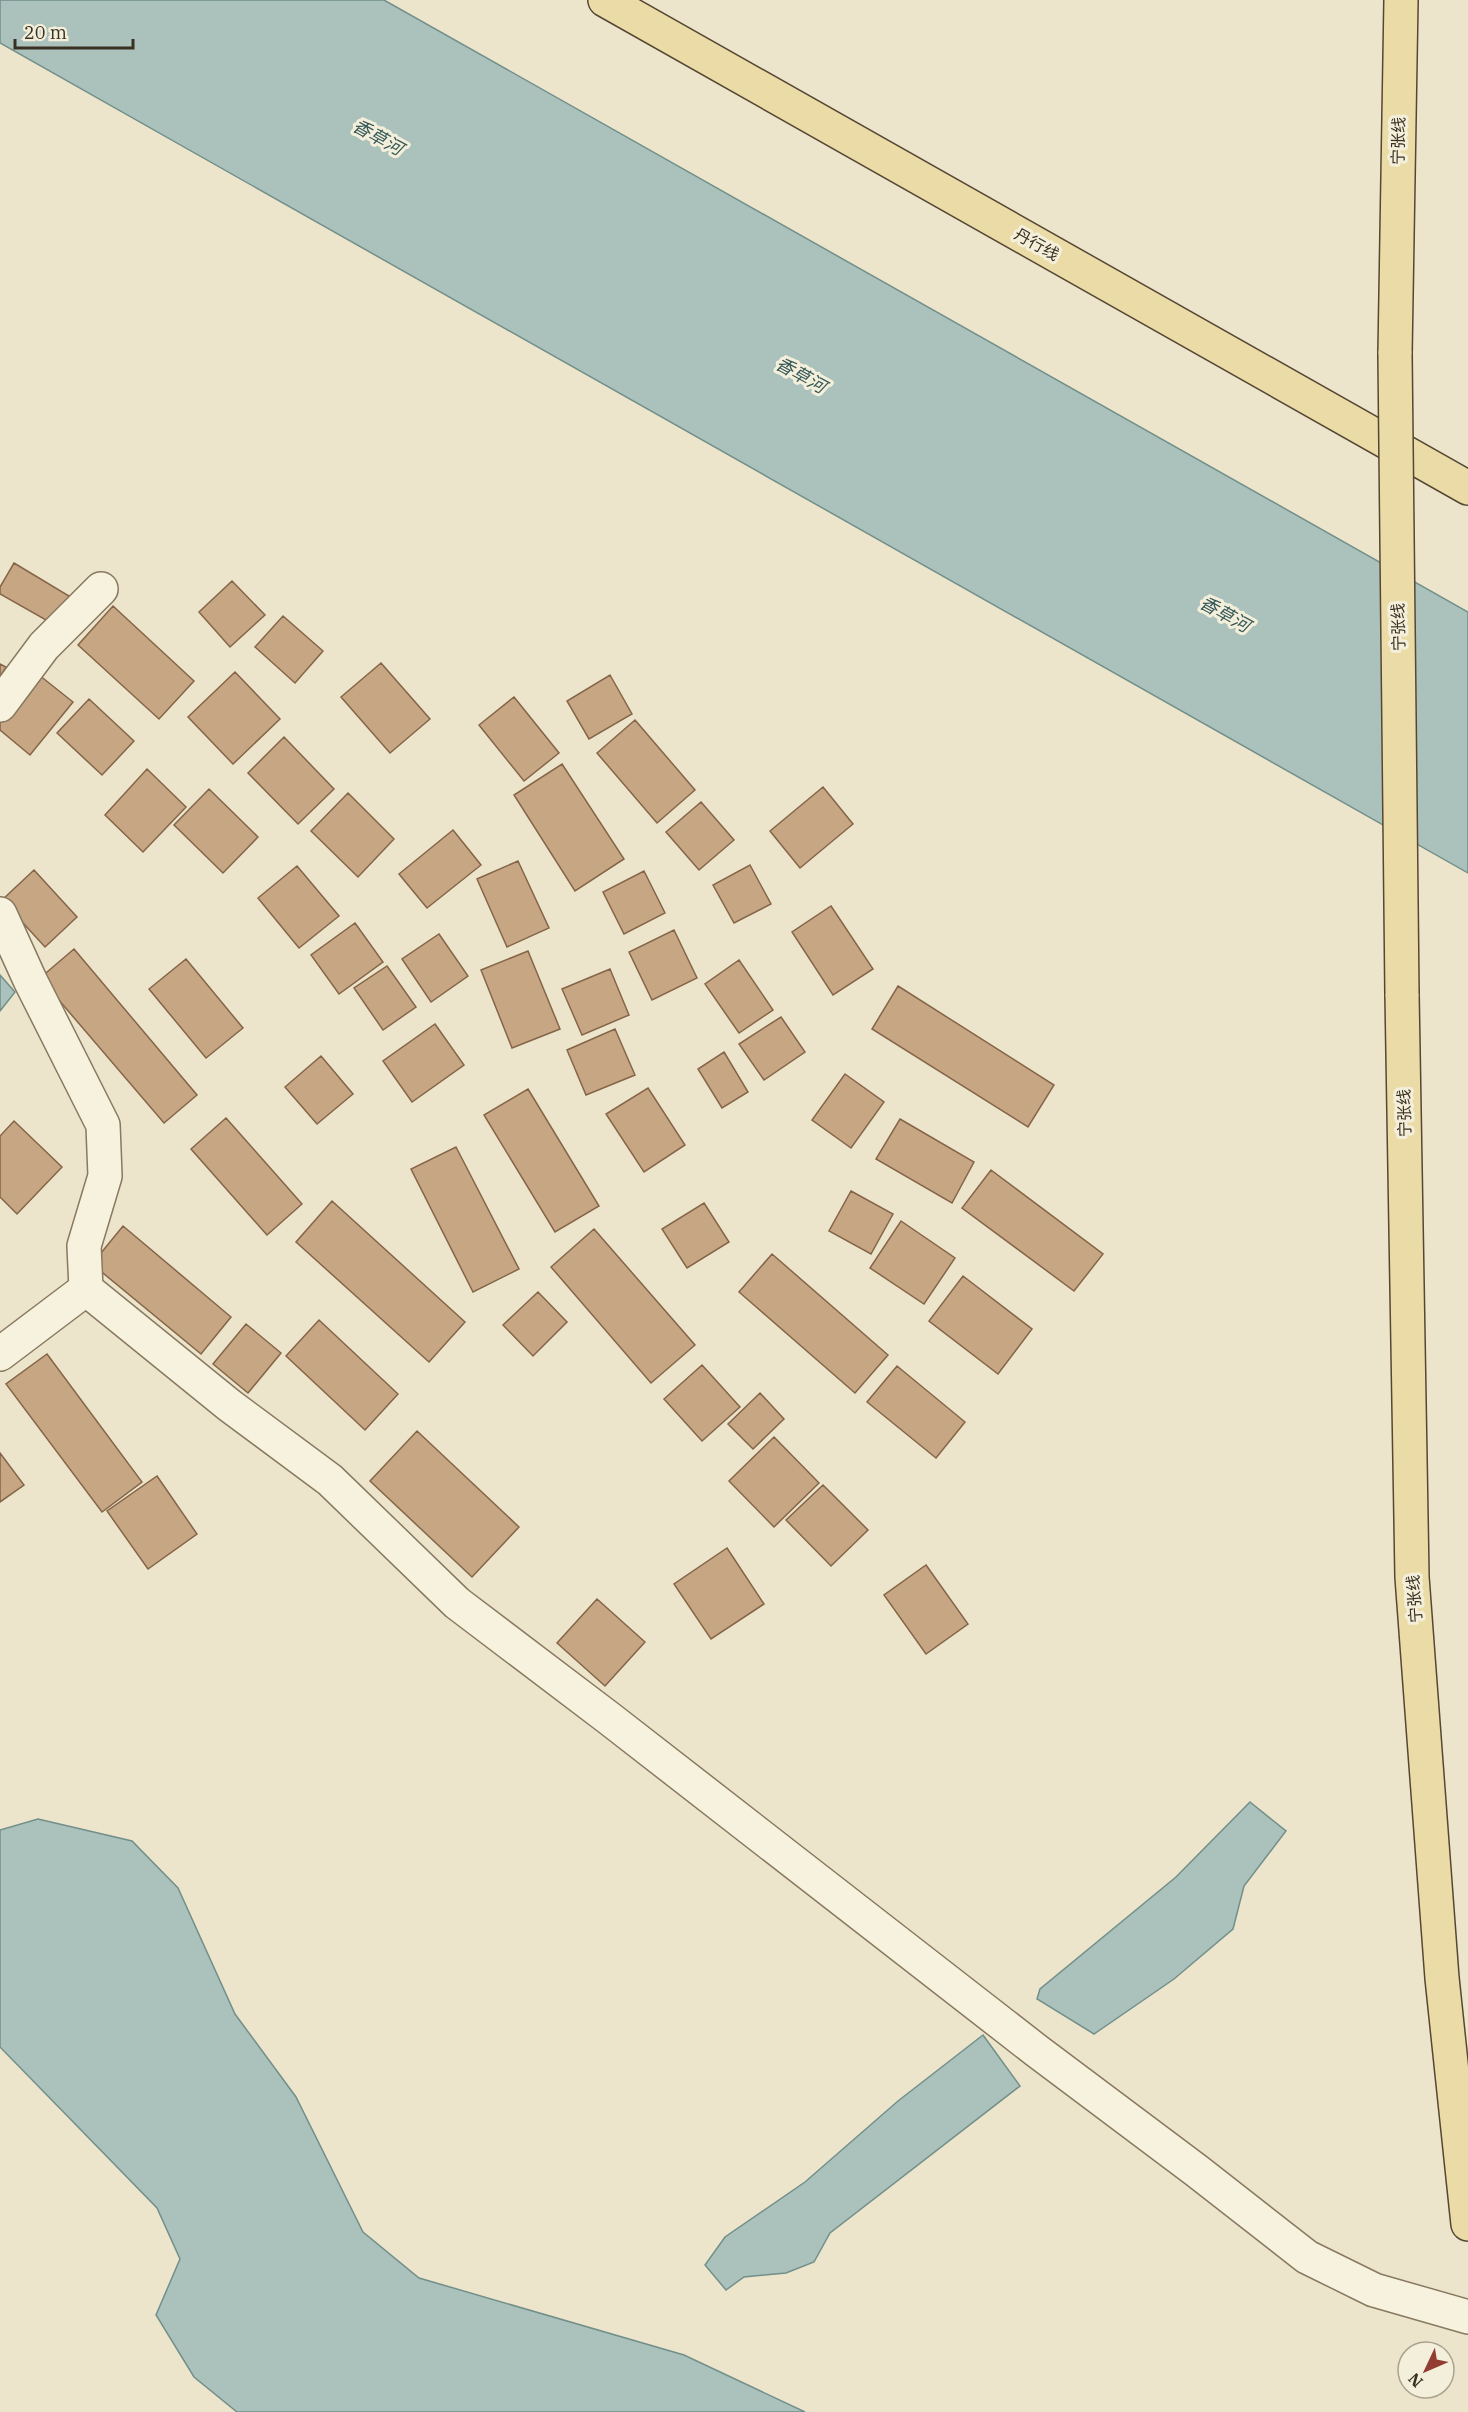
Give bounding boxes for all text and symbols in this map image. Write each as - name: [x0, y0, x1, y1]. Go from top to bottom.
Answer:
- scale bar: [15, 12, 134, 50]
- text: 20 m: [24, 21, 67, 44]
- water label: 香草河: [349, 114, 410, 162]
- street label: 宁张线: [1388, 117, 1408, 165]
- street label: 丹行线: [1011, 224, 1063, 264]
- water label: 香草河: [772, 352, 833, 400]
- water label: 香草河: [1196, 591, 1257, 639]
- street label: 宁张线: [1388, 603, 1408, 651]
- street label: 宁张线: [1394, 1089, 1414, 1137]
- street label: 宁张线: [1402, 1574, 1426, 1624]
- north arrow: [1396, 2340, 1456, 2400]
- text: N: [1404, 2369, 1427, 2392]

